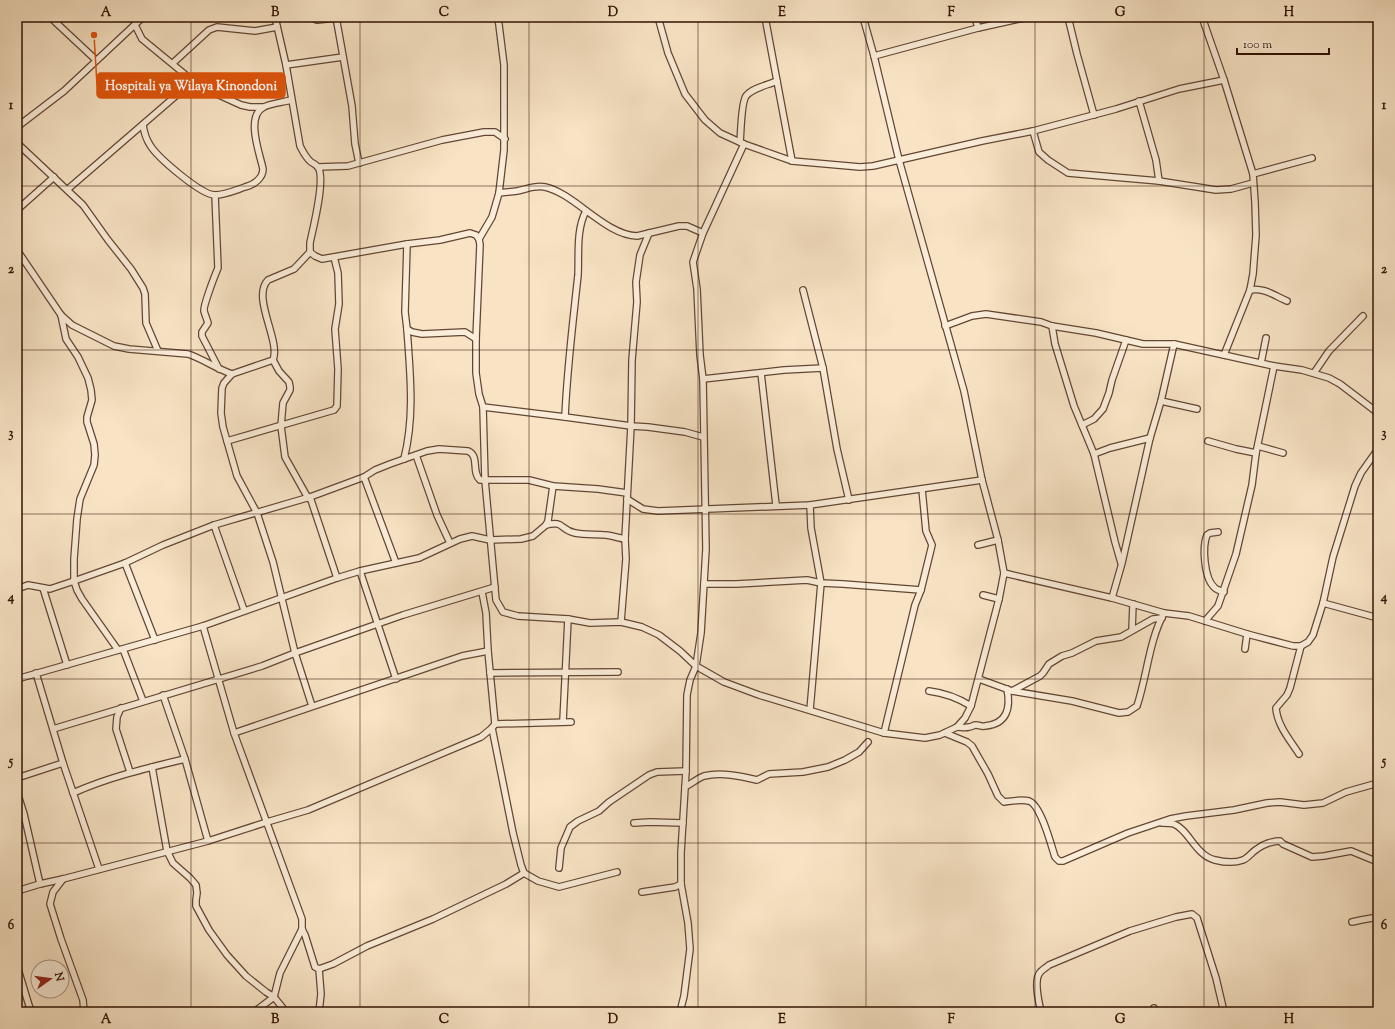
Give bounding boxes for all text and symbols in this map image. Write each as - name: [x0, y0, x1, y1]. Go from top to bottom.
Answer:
- text: A: [101, 4, 112, 22]
- text: B: [271, 4, 280, 22]
- text: C: [439, 4, 449, 22]
- text: D: [608, 4, 618, 22]
- text: E: [778, 4, 786, 22]
- text: F: [947, 4, 955, 22]
- text: G: [1115, 4, 1126, 22]
- text: H: [1284, 4, 1295, 22]
- scale bar: [1237, 30, 1329, 56]
- text: 100 m: [1243, 36, 1272, 54]
- callout: Hospitali ya Wilaya Kinondoni: [97, 73, 285, 98]
- text: Hospitali ya Wilaya Kinondoni: [105, 78, 277, 96]
- text: 1: [9, 97, 14, 115]
- text: 1: [1382, 97, 1387, 115]
- text: 2: [8, 261, 15, 279]
- text: 2: [1381, 261, 1388, 279]
- text: 3: [8, 425, 14, 443]
- text: 3: [1381, 425, 1387, 443]
- text: 4: [7, 589, 15, 607]
- text: 4: [1380, 589, 1388, 607]
- text: 5: [8, 753, 14, 771]
- text: 5: [1381, 753, 1387, 771]
- text: 6: [8, 917, 15, 935]
- text: 6: [1381, 917, 1388, 935]
- north arrow: [30, 959, 70, 999]
- text: N: [50, 970, 68, 983]
- text: A: [101, 1011, 112, 1029]
- text: B: [271, 1011, 280, 1029]
- text: C: [439, 1011, 449, 1029]
- text: D: [608, 1011, 618, 1029]
- text: E: [778, 1011, 786, 1029]
- text: F: [947, 1011, 955, 1029]
- text: G: [1115, 1011, 1126, 1029]
- text: H: [1284, 1011, 1295, 1029]

